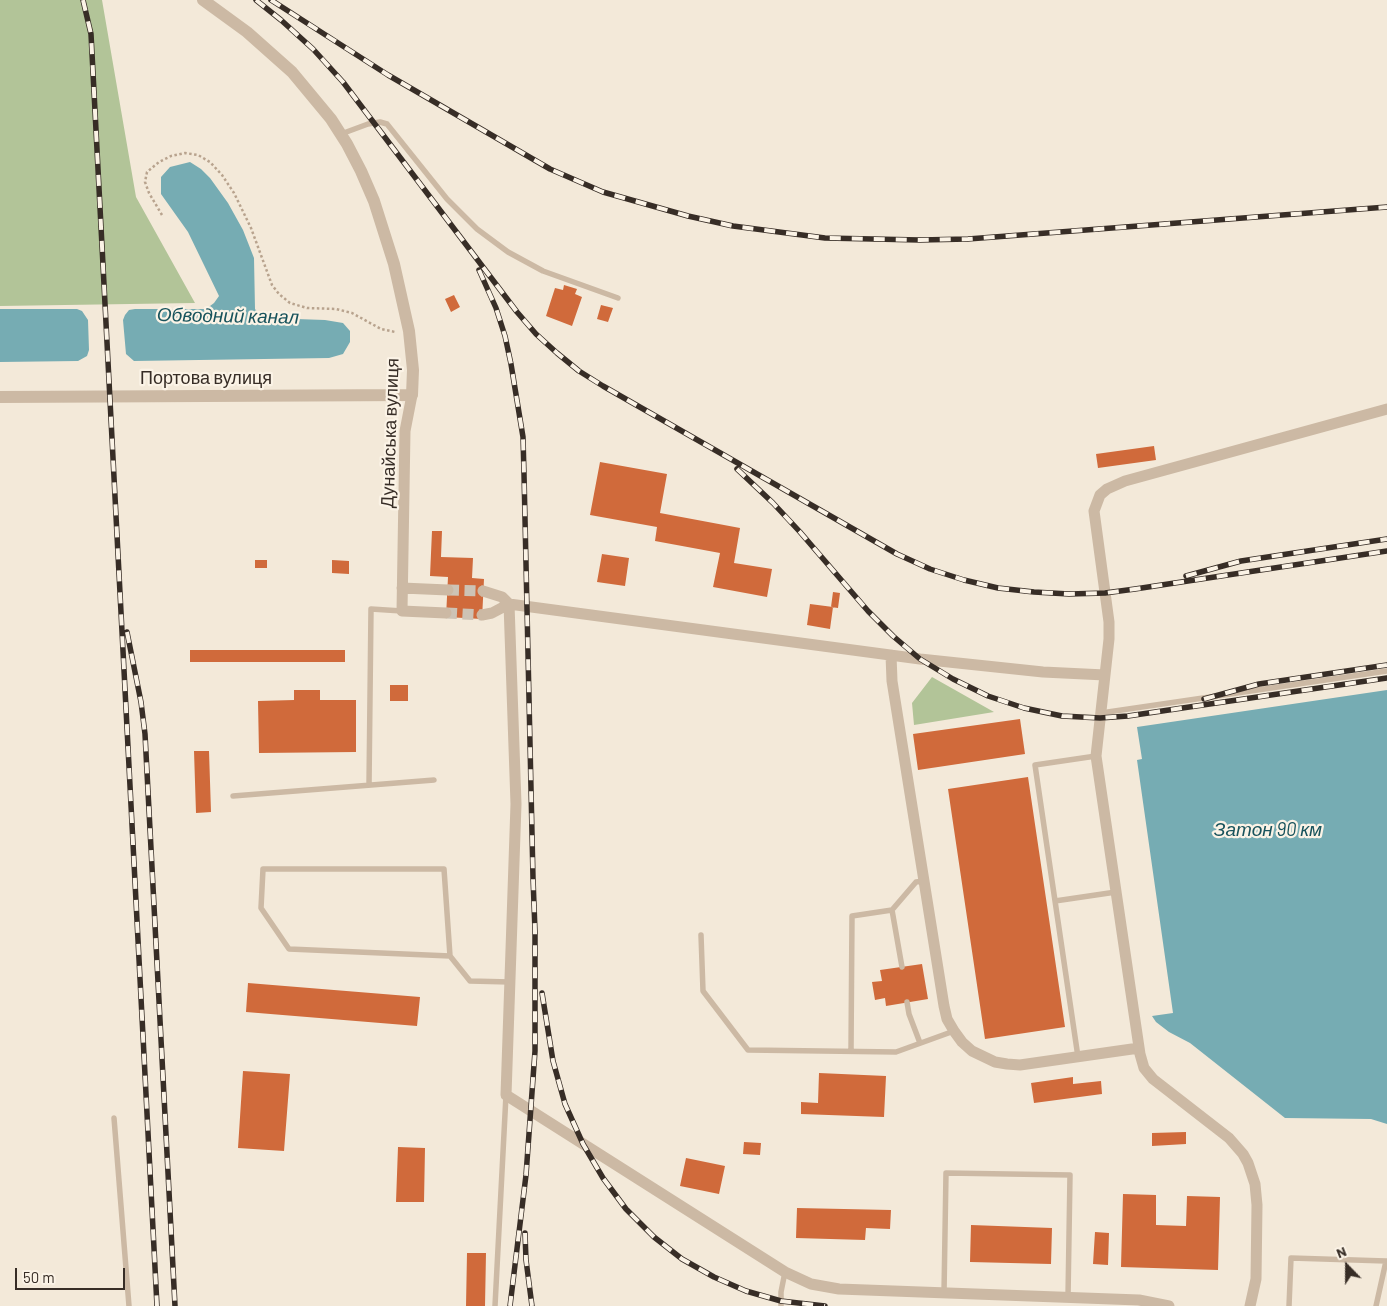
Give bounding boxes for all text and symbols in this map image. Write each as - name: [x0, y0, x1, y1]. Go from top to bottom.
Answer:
- water label: Обводний канал: [157, 303, 299, 329]
- street label: Дунайська вулиця: [377, 358, 403, 508]
- street label: Портова вулиця: [140, 367, 272, 389]
- water label: Затон 90 км: [1214, 819, 1322, 841]
- north arrow: [1322, 1241, 1372, 1291]
- text: N: [1334, 1242, 1349, 1261]
- scale bar: [18, 1258, 128, 1290]
- text: 50 m: [23, 1268, 55, 1286]

